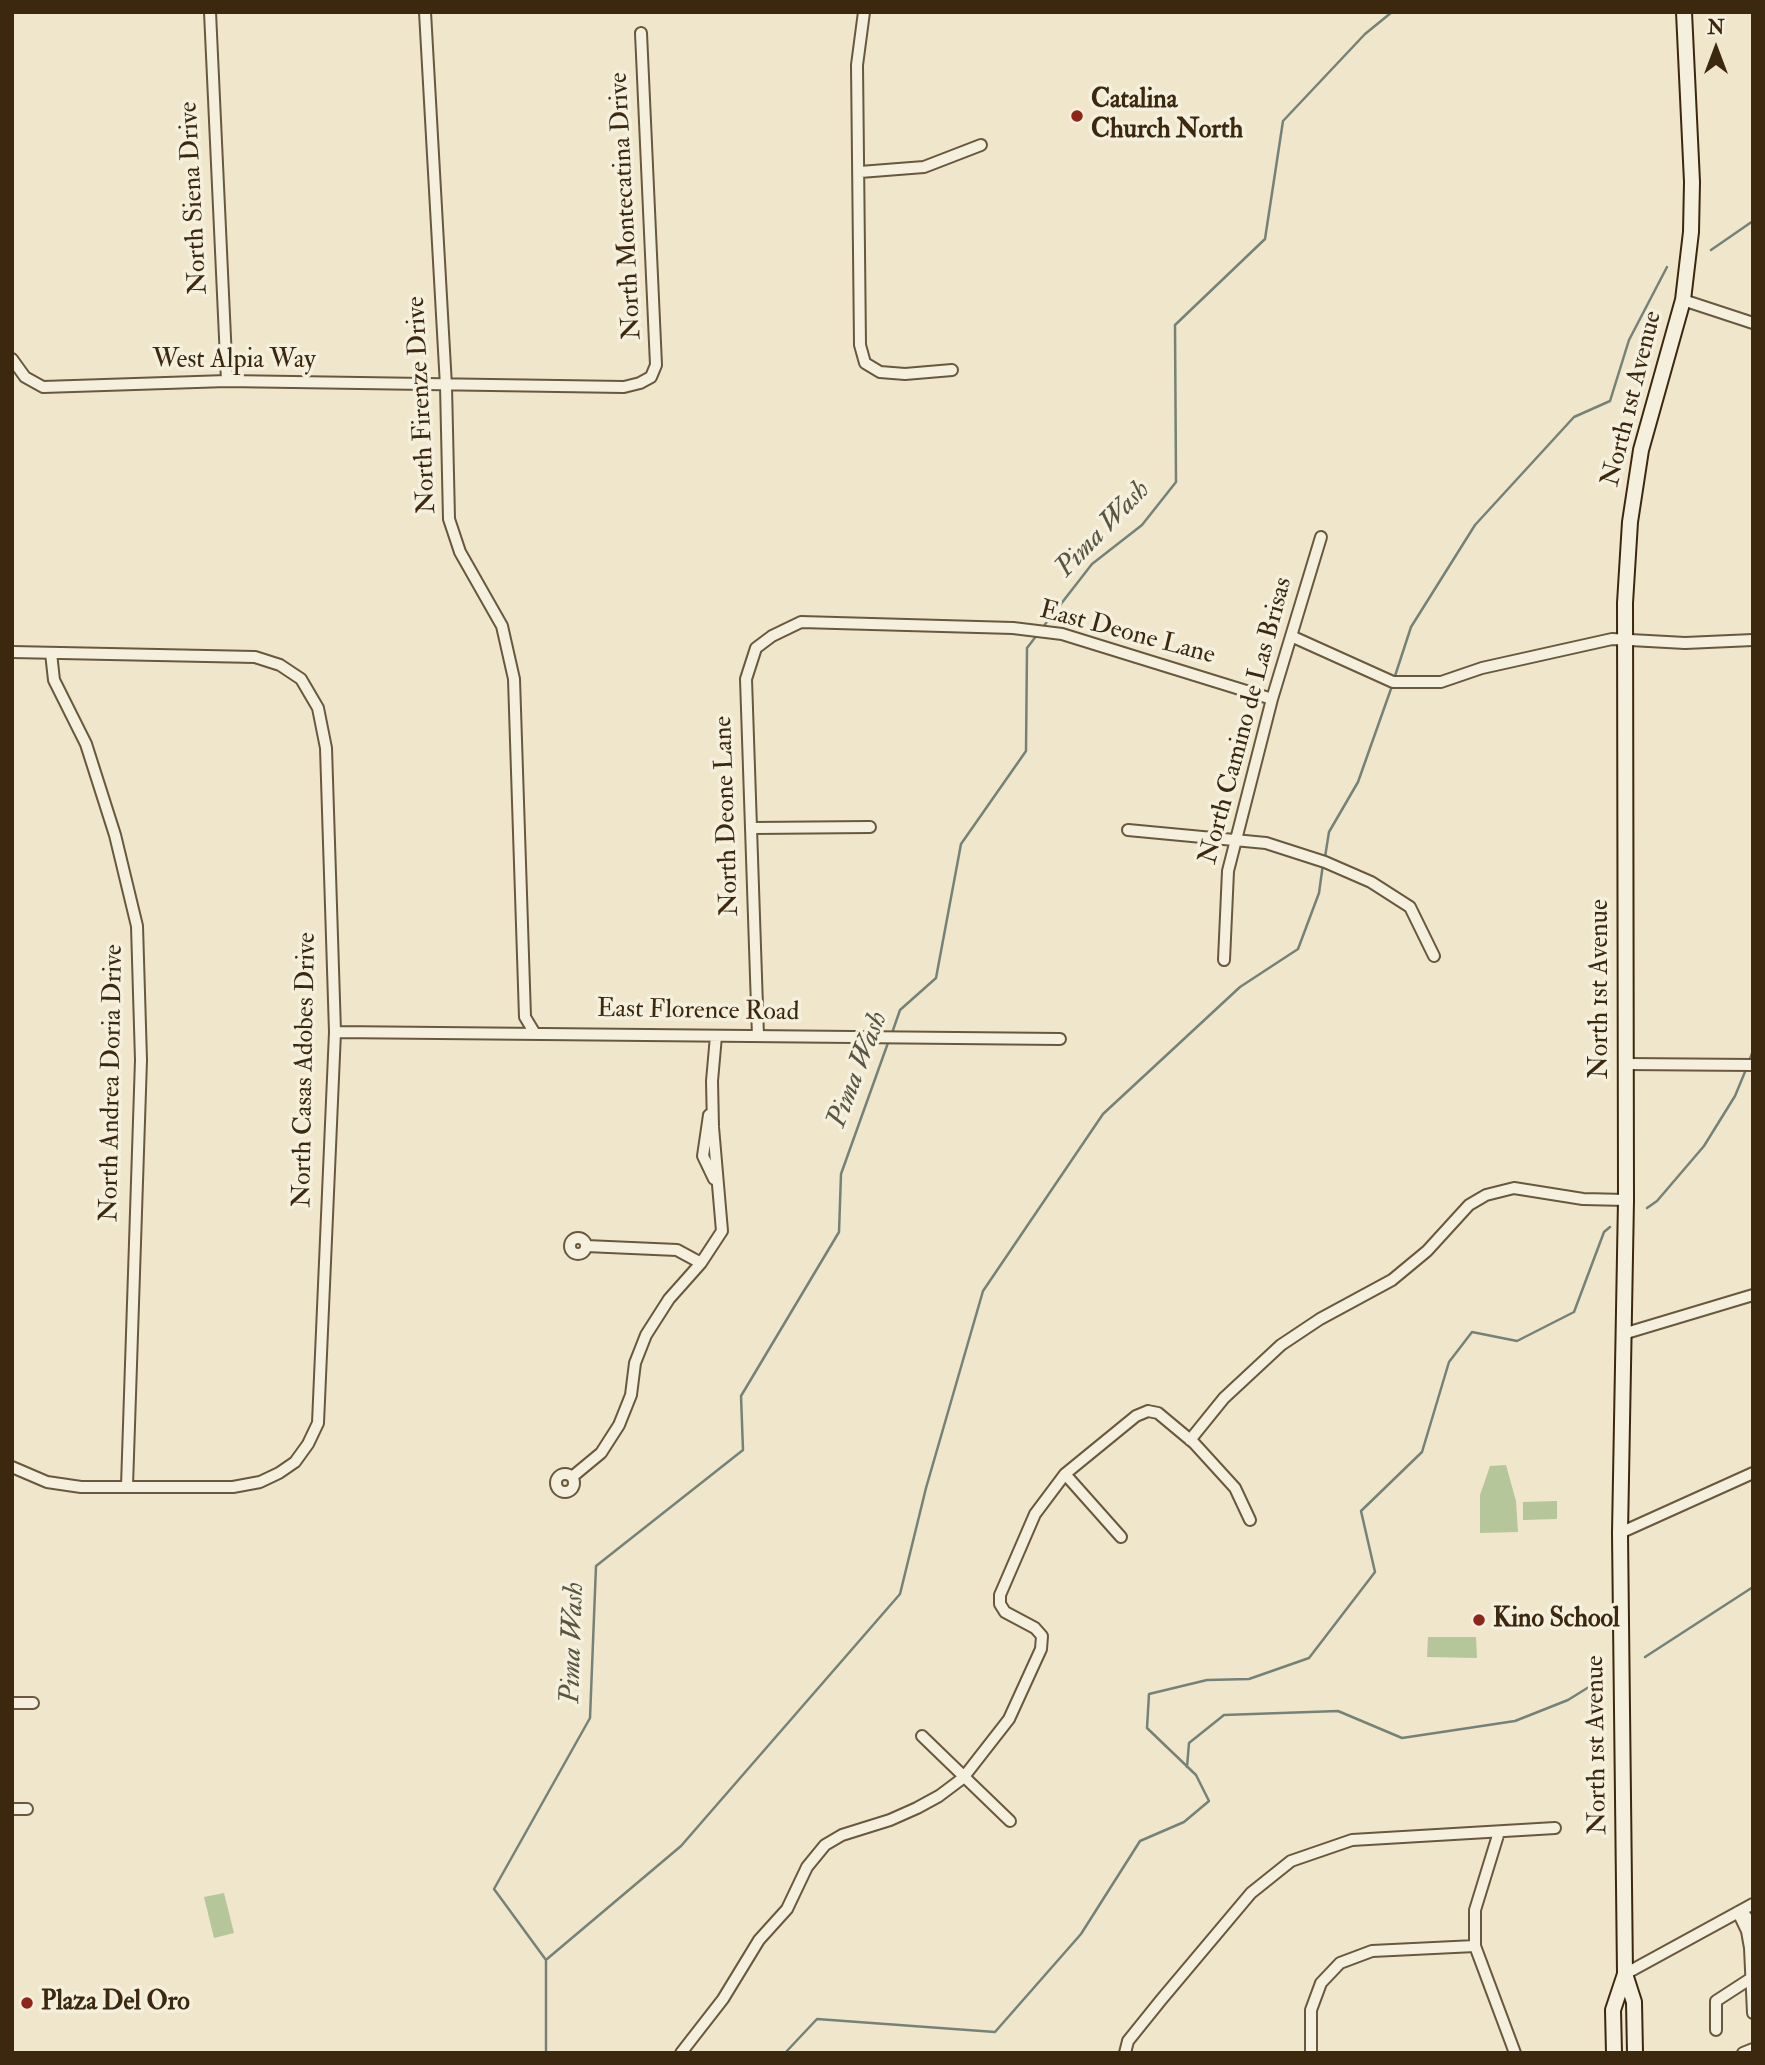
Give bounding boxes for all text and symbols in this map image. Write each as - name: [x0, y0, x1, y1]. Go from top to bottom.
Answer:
- north arrow: [1681, 14, 1751, 84]
- text: N: [1707, 16, 1725, 40]
- street label: North Montecatina Drive: [604, 71, 650, 341]
- place label: Catalina Church North: [1091, 85, 1243, 146]
- street label: North Siena Drive: [174, 101, 216, 295]
- marker: Catalina Church North: [1069, 108, 1085, 124]
- street label: North Firenze Drive: [402, 295, 444, 515]
- street label: North 1st Avenue: [1596, 308, 1670, 490]
- street label: West Alpia Way: [152, 345, 316, 377]
- water label: Pima Wash: [1050, 475, 1158, 585]
- street label: North Camino de Las Brisas: [1194, 574, 1300, 868]
- street label: East Deone Lane: [1036, 596, 1218, 672]
- street label: North Deone Lane: [709, 715, 747, 917]
- street label: North 1st Avenue: [1585, 899, 1617, 1079]
- street label: North Casas Adobes Drive: [288, 932, 324, 1208]
- street label: North Andrea Doria Drive: [95, 944, 131, 1222]
- street label: East Florence Road: [596, 995, 800, 1029]
- water label: Pima Wash: [822, 1007, 896, 1133]
- water label: Pima Wash: [555, 1582, 593, 1704]
- place label: Kino School: [1493, 1604, 1620, 1636]
- marker: Kino School: [1471, 1612, 1487, 1628]
- street label: North 1st Avenue: [1581, 1655, 1615, 1835]
- place label: Plaza Del Oro: [41, 1987, 190, 2019]
- marker: Plaza Del Oro: [19, 1995, 35, 2011]

